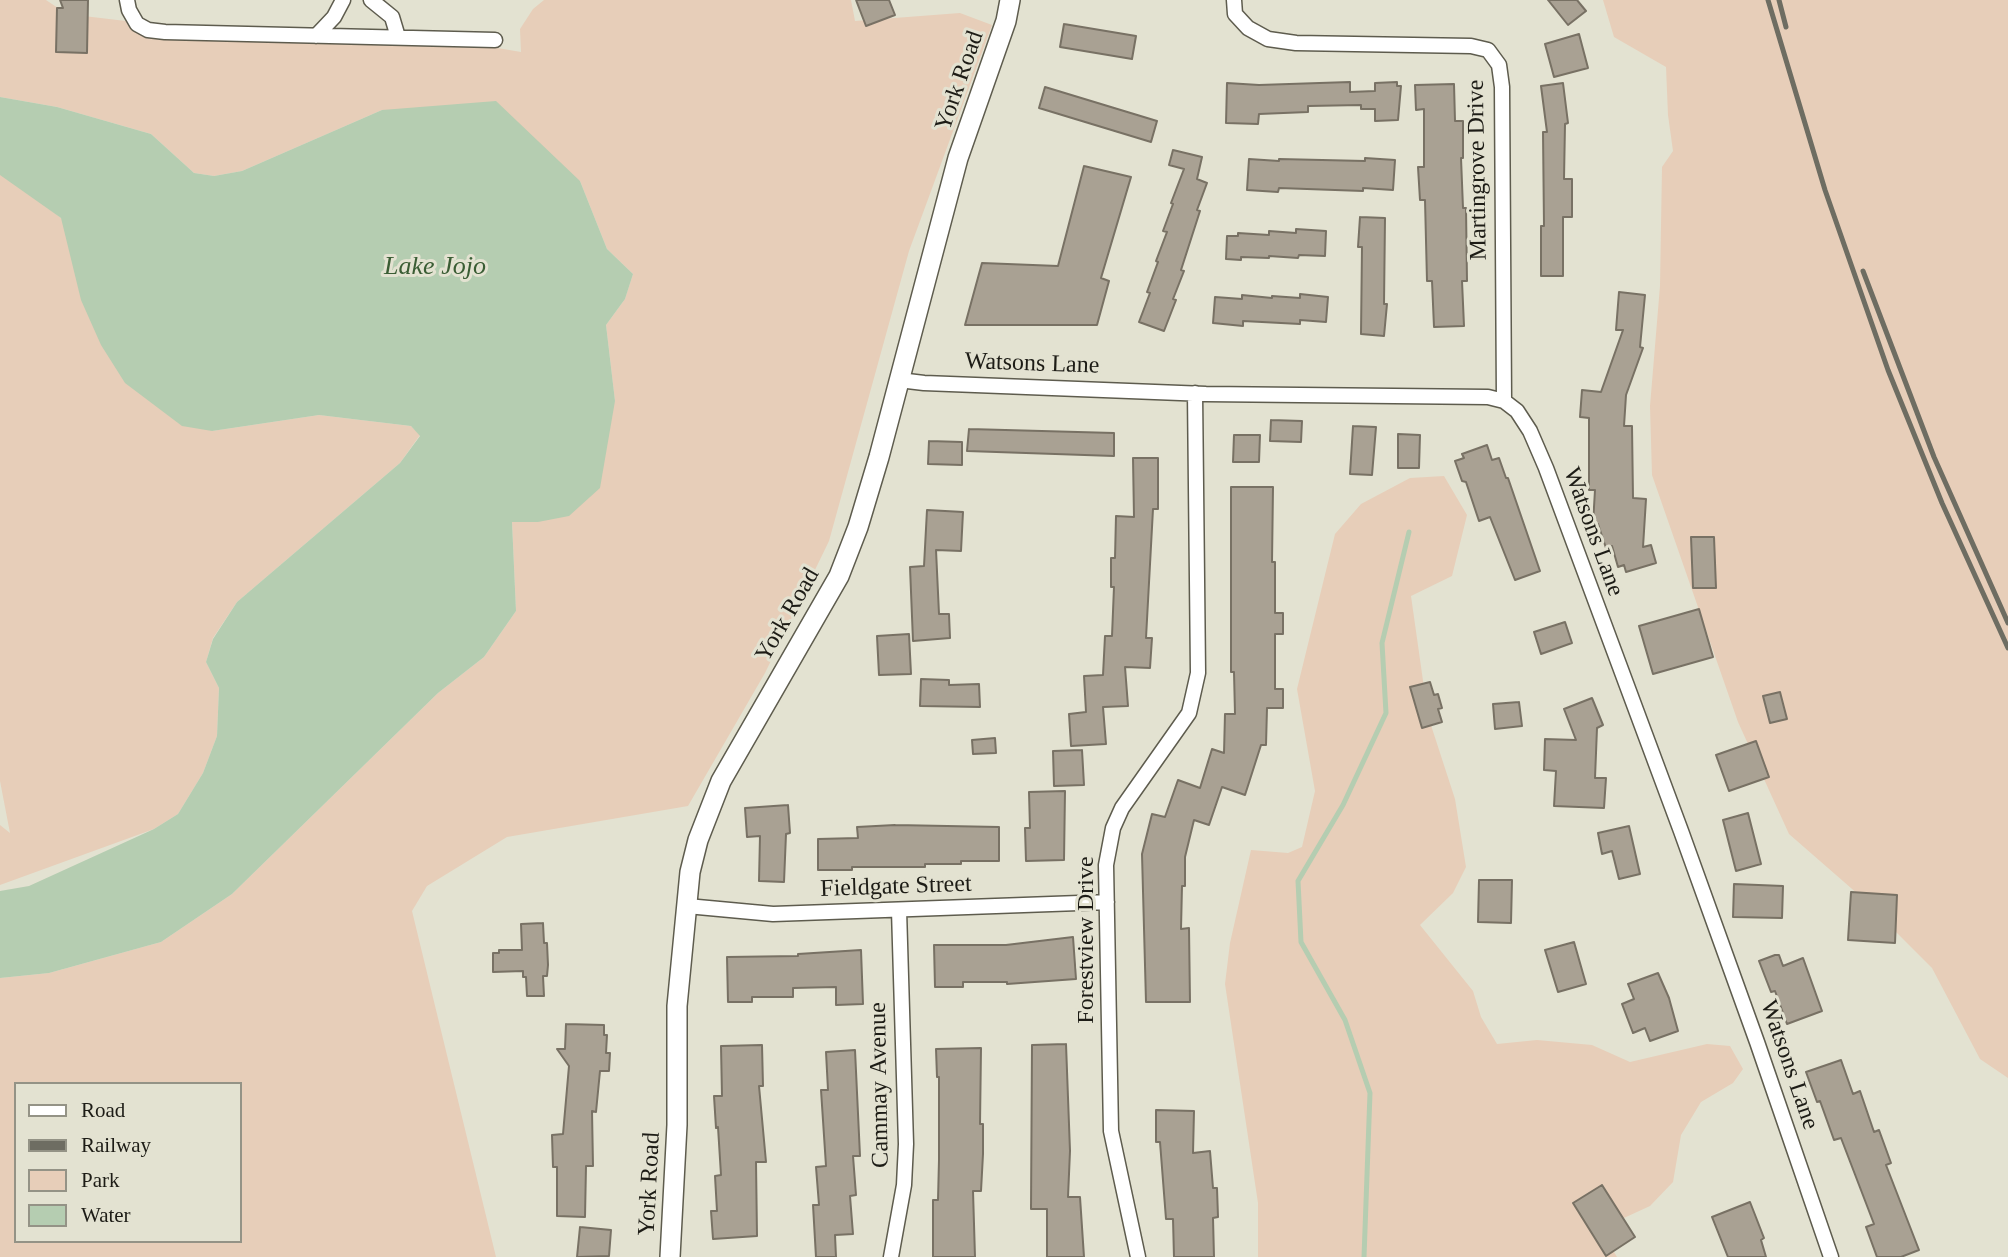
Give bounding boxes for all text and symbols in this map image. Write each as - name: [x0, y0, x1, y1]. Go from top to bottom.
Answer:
- street label: York Road: [930, 27, 990, 135]
- street label: Martingrove Drive: [1462, 79, 1494, 261]
- water label: Lake Jojo: [384, 251, 486, 283]
- street label: Watsons Lane: [964, 347, 1100, 381]
- street label: Watsons Lane: [1556, 464, 1630, 600]
- street label: York Road: [750, 563, 826, 667]
- street label: Forestview Drive: [1073, 856, 1101, 1024]
- street label: Fieldgate Street: [820, 870, 972, 904]
- street label: Watsons Lane: [1753, 997, 1825, 1133]
- street label: Cammay Avenue: [864, 1002, 896, 1168]
- legend: [14, 1082, 242, 1243]
- text: Road: [81, 1098, 125, 1122]
- street label: York Road: [633, 1132, 667, 1236]
- text: Railway: [81, 1133, 151, 1157]
- text: Park: [81, 1168, 120, 1192]
- text: Water: [81, 1203, 131, 1227]

